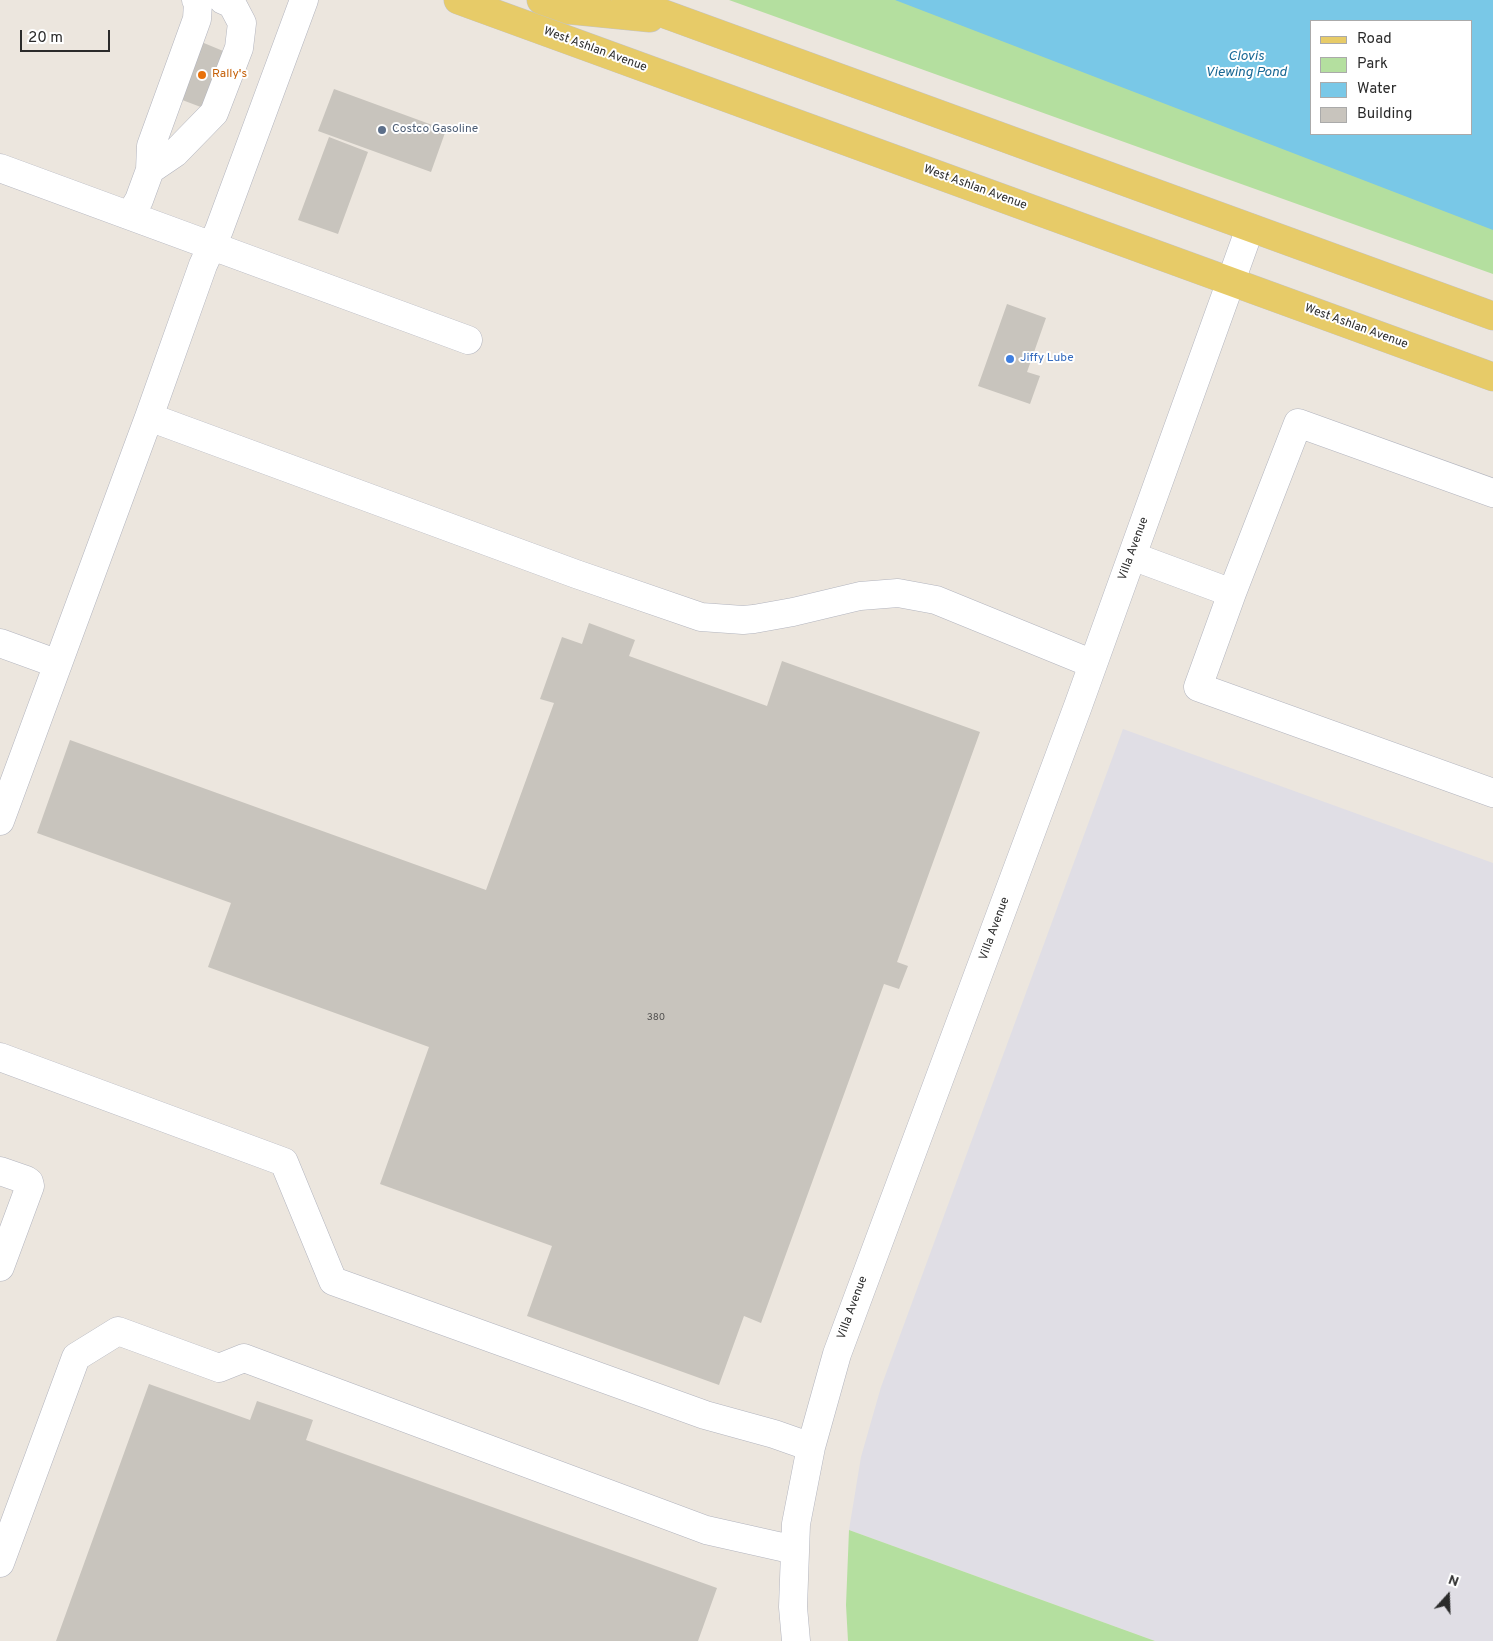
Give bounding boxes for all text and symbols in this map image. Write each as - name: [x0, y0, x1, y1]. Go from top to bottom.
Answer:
- scale bar: [22, 20, 112, 52]
- legend: [1310, 20, 1473, 135]
- street label: West Ashlan Avenue: [541, 25, 649, 75]
- text: 20 m: [28, 29, 63, 48]
- text: Road: [1357, 30, 1392, 49]
- water label: Clovis Viewing Pond: [1205, 49, 1287, 82]
- text: Park: [1357, 55, 1388, 74]
- place label: Rally's: [212, 68, 247, 82]
- marker: Rally's: [196, 69, 208, 81]
- text: Water: [1357, 80, 1396, 99]
- text: Building: [1357, 105, 1412, 124]
- place label: Costco Gasoline: [392, 123, 478, 137]
- marker: Costco Gasoline: [376, 124, 388, 136]
- street label: West Ashlan Avenue: [921, 163, 1029, 213]
- street label: West Ashlan Avenue: [1302, 302, 1410, 352]
- place label: Jiffy Lube: [1020, 352, 1074, 366]
- marker: Jiffy Lube: [1004, 353, 1016, 365]
- street label: Villa Avenue: [1116, 515, 1152, 583]
- street label: Villa Avenue: [977, 895, 1013, 963]
- house number: 380: [647, 1012, 665, 1024]
- street label: Villa Avenue: [835, 1274, 871, 1342]
- north arrow: [1423, 1571, 1473, 1621]
- text: N: [1446, 1572, 1461, 1591]

